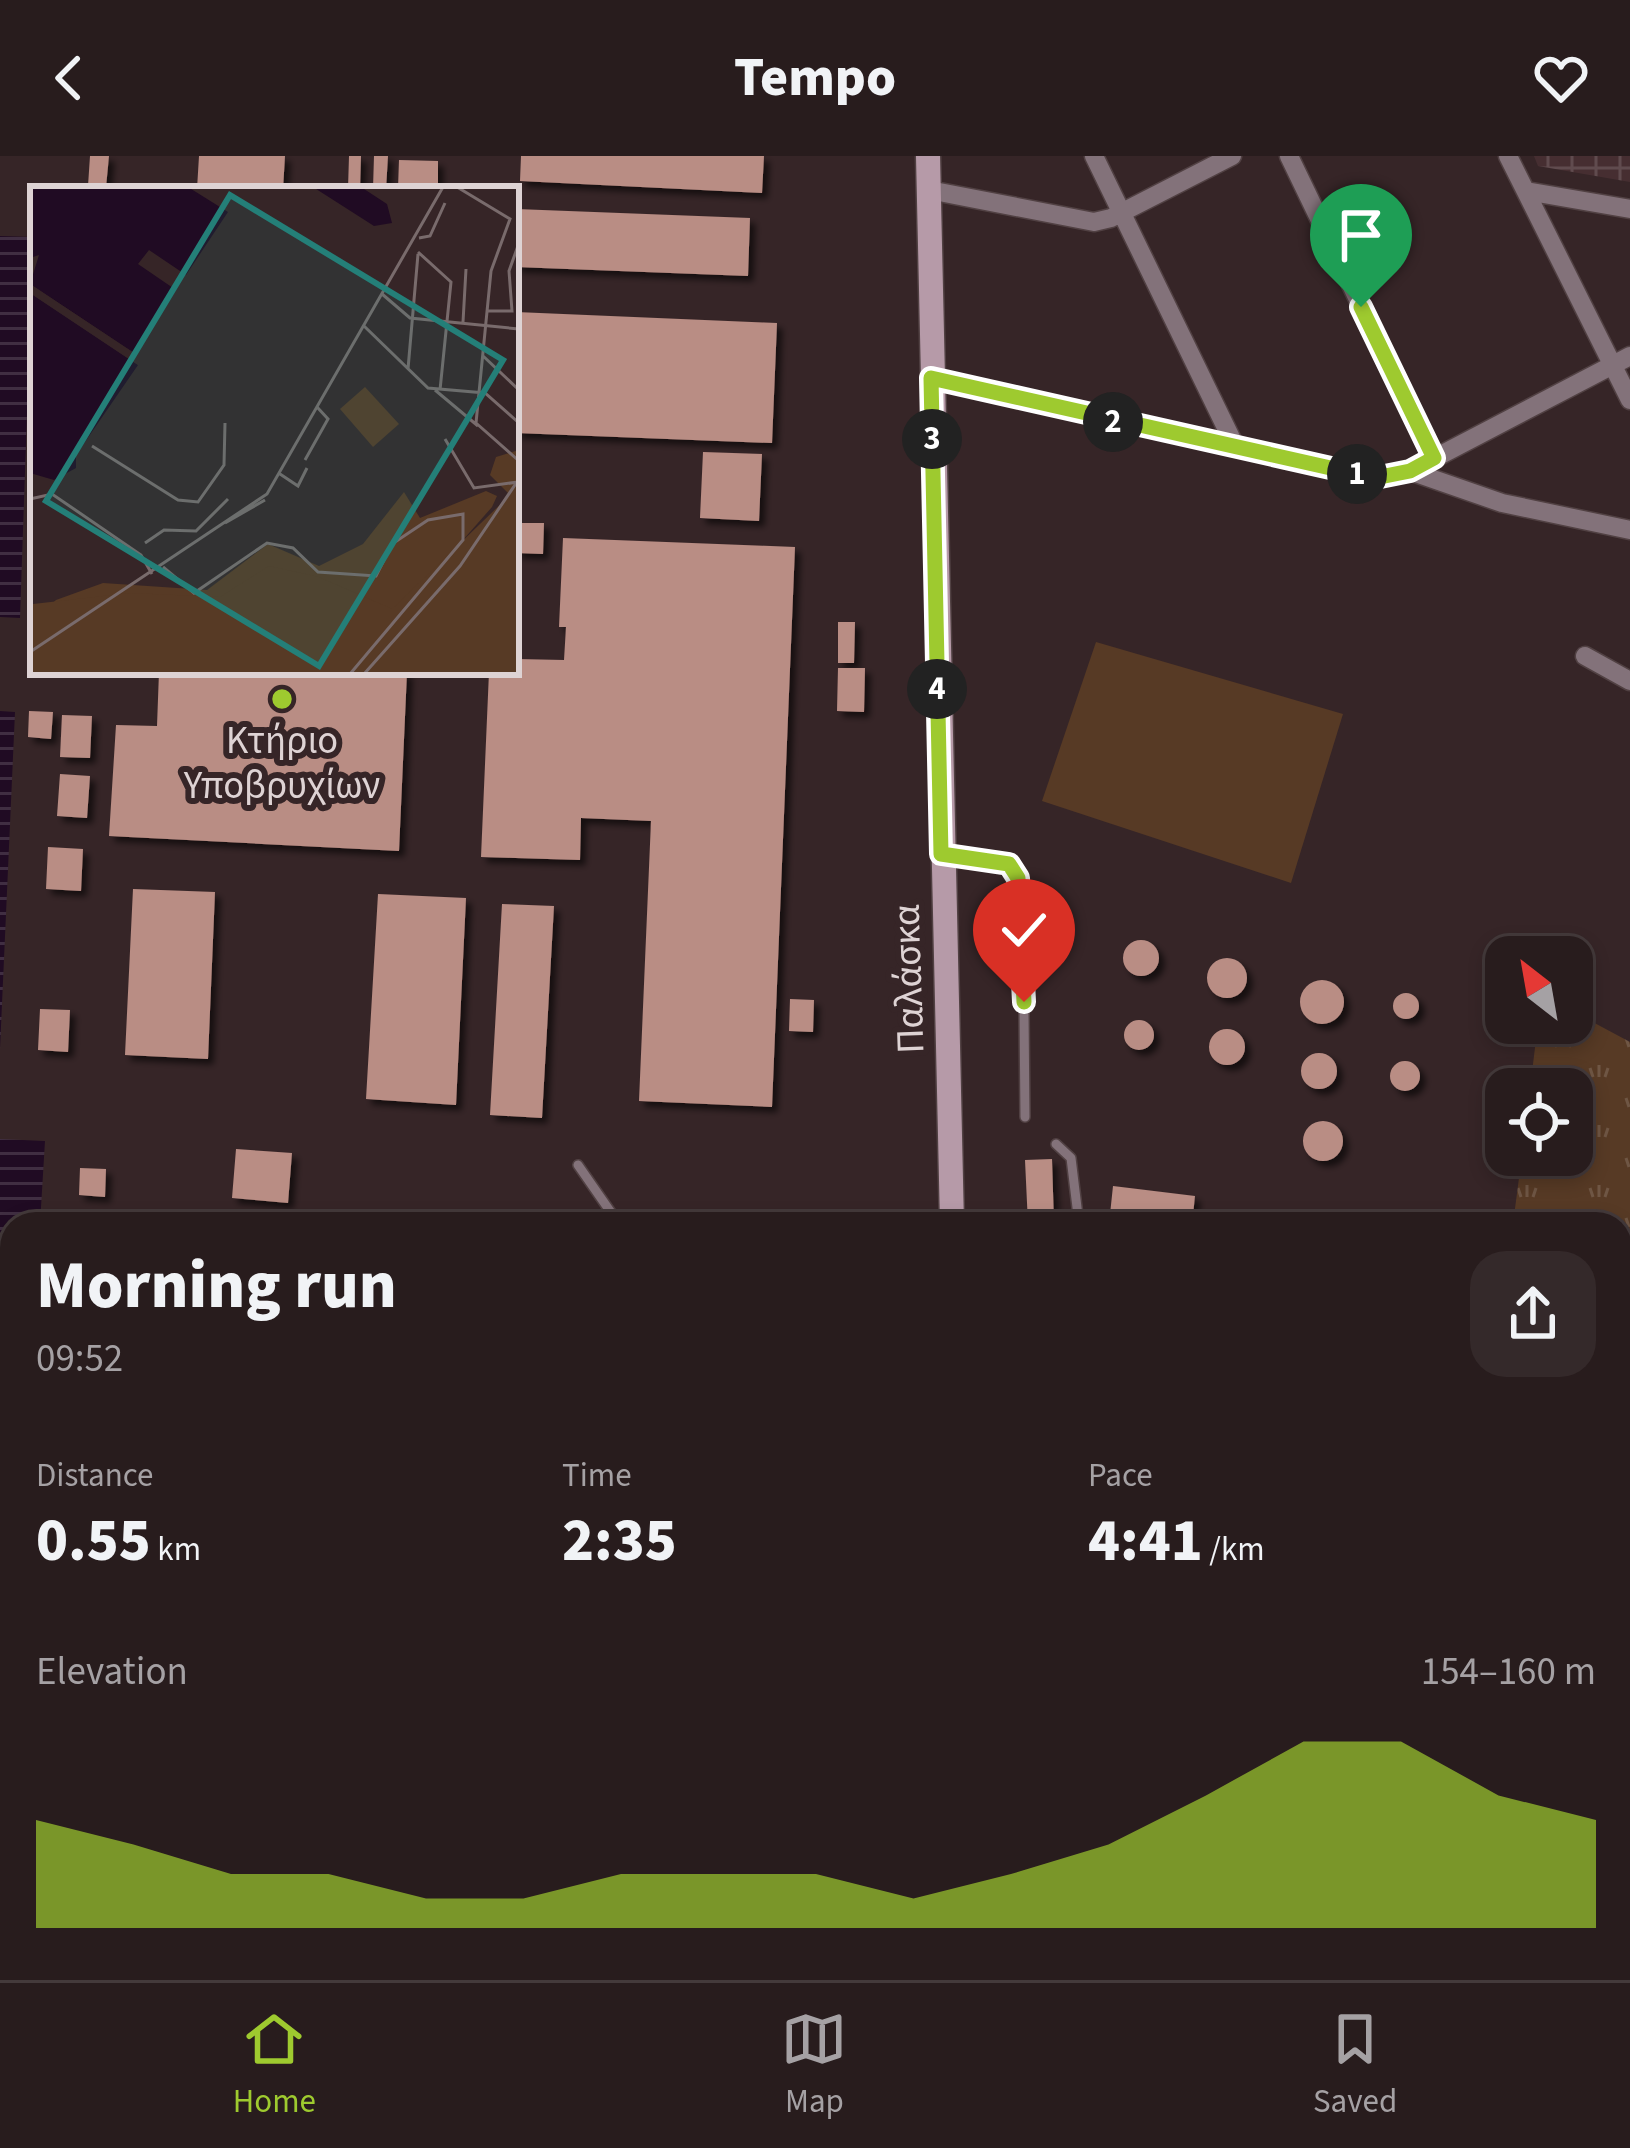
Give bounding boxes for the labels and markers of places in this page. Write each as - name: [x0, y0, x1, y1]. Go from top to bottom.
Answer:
- pin: [1310, 184, 1412, 307]
- pin: 2: [1083, 392, 1143, 452]
- pin: 3: [902, 409, 962, 469]
- pin: 1: [1327, 444, 1387, 504]
- pin: 4: [907, 659, 967, 719]
- marker: Κτήριο Υποβρυχίων: [269, 686, 295, 712]
- place label: Κτήριο Υποβρυχίων: [183, 713, 380, 814]
- pin: [973, 879, 1075, 1002]

